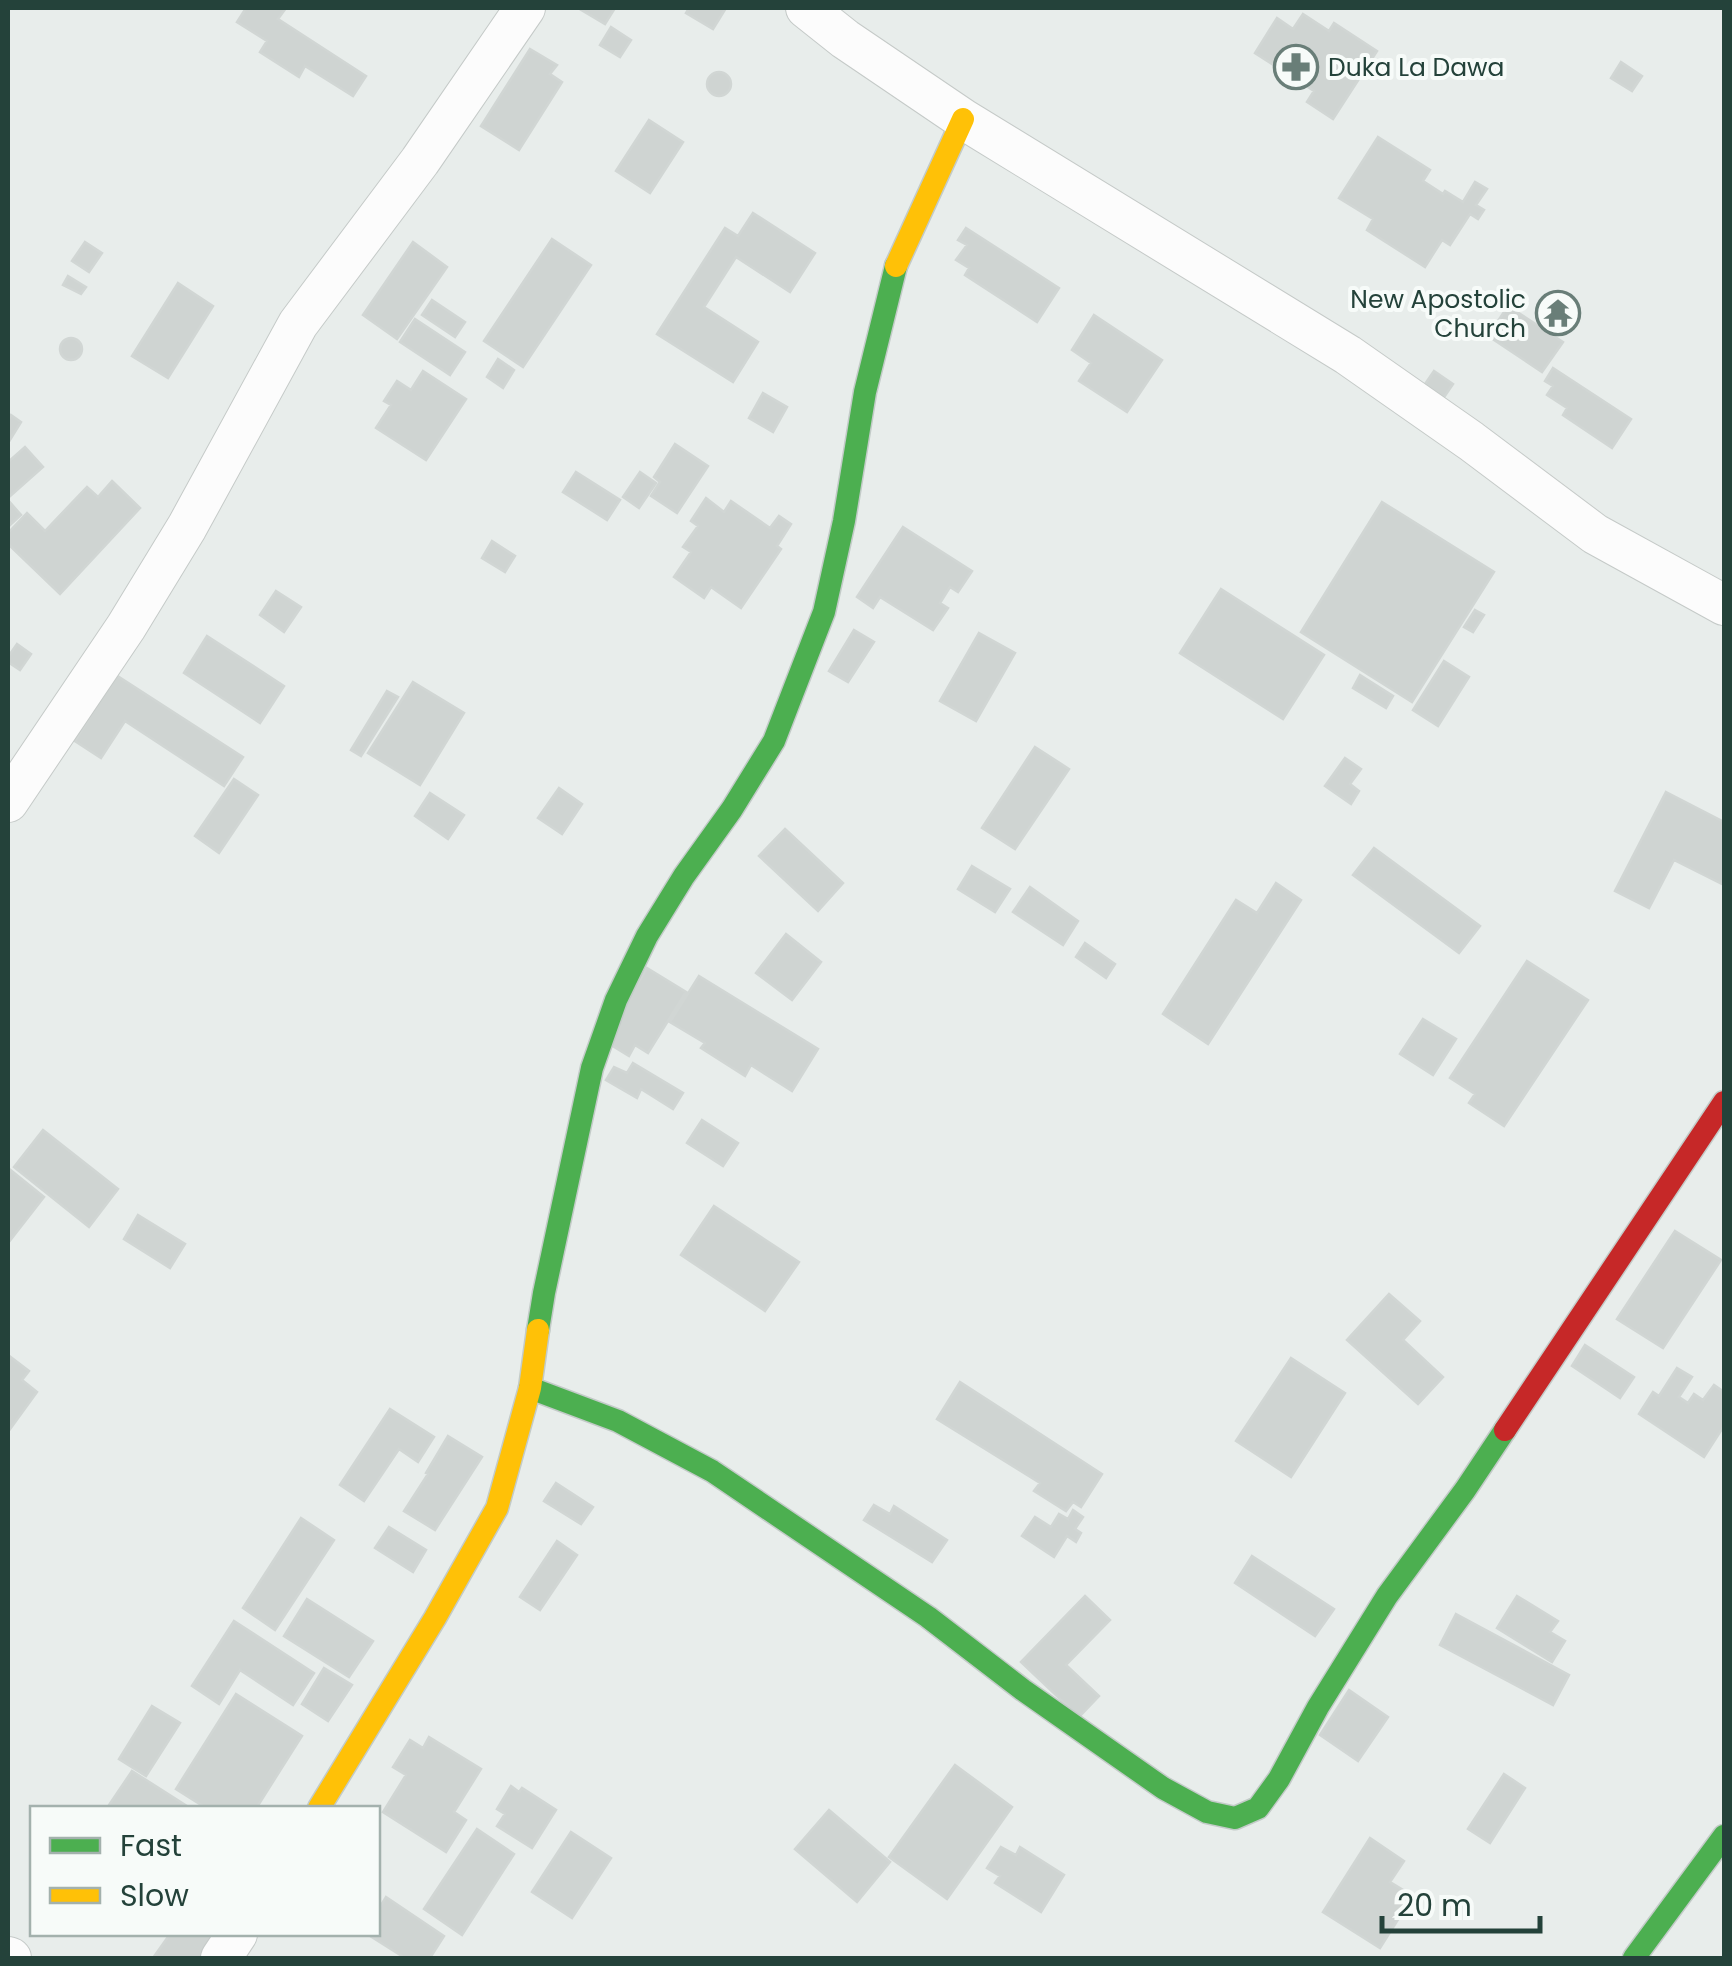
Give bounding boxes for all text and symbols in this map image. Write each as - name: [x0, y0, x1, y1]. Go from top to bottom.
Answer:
- pharmacy icon: Duka La Dawa: [1273, 44, 1319, 90]
- place label: Duka La Dawa: [1328, 50, 1504, 85]
- place label: New Apostolic Church: [1350, 282, 1526, 346]
- temple icon: New Apostolic Church: [1535, 290, 1581, 336]
- legend: [30, 1806, 380, 1936]
- text: Fast: [120, 1824, 182, 1867]
- scale bar: [1382, 1871, 1540, 1933]
- text: Slow: [120, 1874, 189, 1917]
- text: 20 m: [1397, 1884, 1472, 1927]

